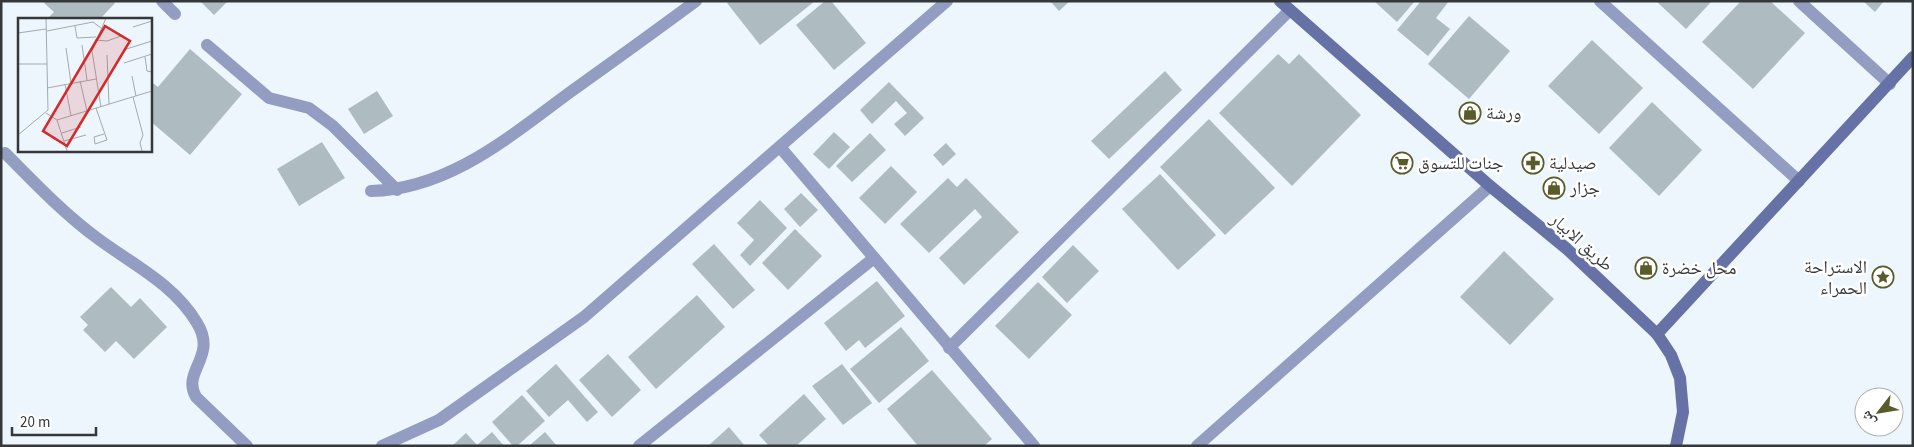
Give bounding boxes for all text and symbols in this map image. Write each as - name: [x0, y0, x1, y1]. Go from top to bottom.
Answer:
- inset map: [18, 18, 151, 151]
- shop icon: ورشة: [1458, 101, 1482, 125]
- place label: ورشة: [1486, 101, 1521, 126]
- supermarket icon: جنات للتسوق: [1390, 151, 1414, 175]
- place label: جنات للتسوق: [1418, 151, 1503, 176]
- pharmacy icon: صيدلية: [1521, 151, 1545, 175]
- place label: صيدلية: [1549, 151, 1597, 176]
- shop icon: جزار: [1542, 176, 1566, 200]
- place label: جزار: [1569, 176, 1600, 201]
- street label: طريق الابيار: [1544, 207, 1619, 277]
- place label: الاستراحة الحمراء: [1804, 255, 1867, 301]
- shop icon: محل خضرة: [1634, 256, 1658, 280]
- place label: محل خضرة: [1662, 256, 1737, 281]
- place icon: الاستراحة الحمراء: [1871, 265, 1895, 289]
- north arrow: [1854, 387, 1904, 437]
- scale bar: [12, 404, 96, 436]
- text: ش: [1856, 407, 1881, 430]
- text: 20 m: [20, 412, 50, 433]

